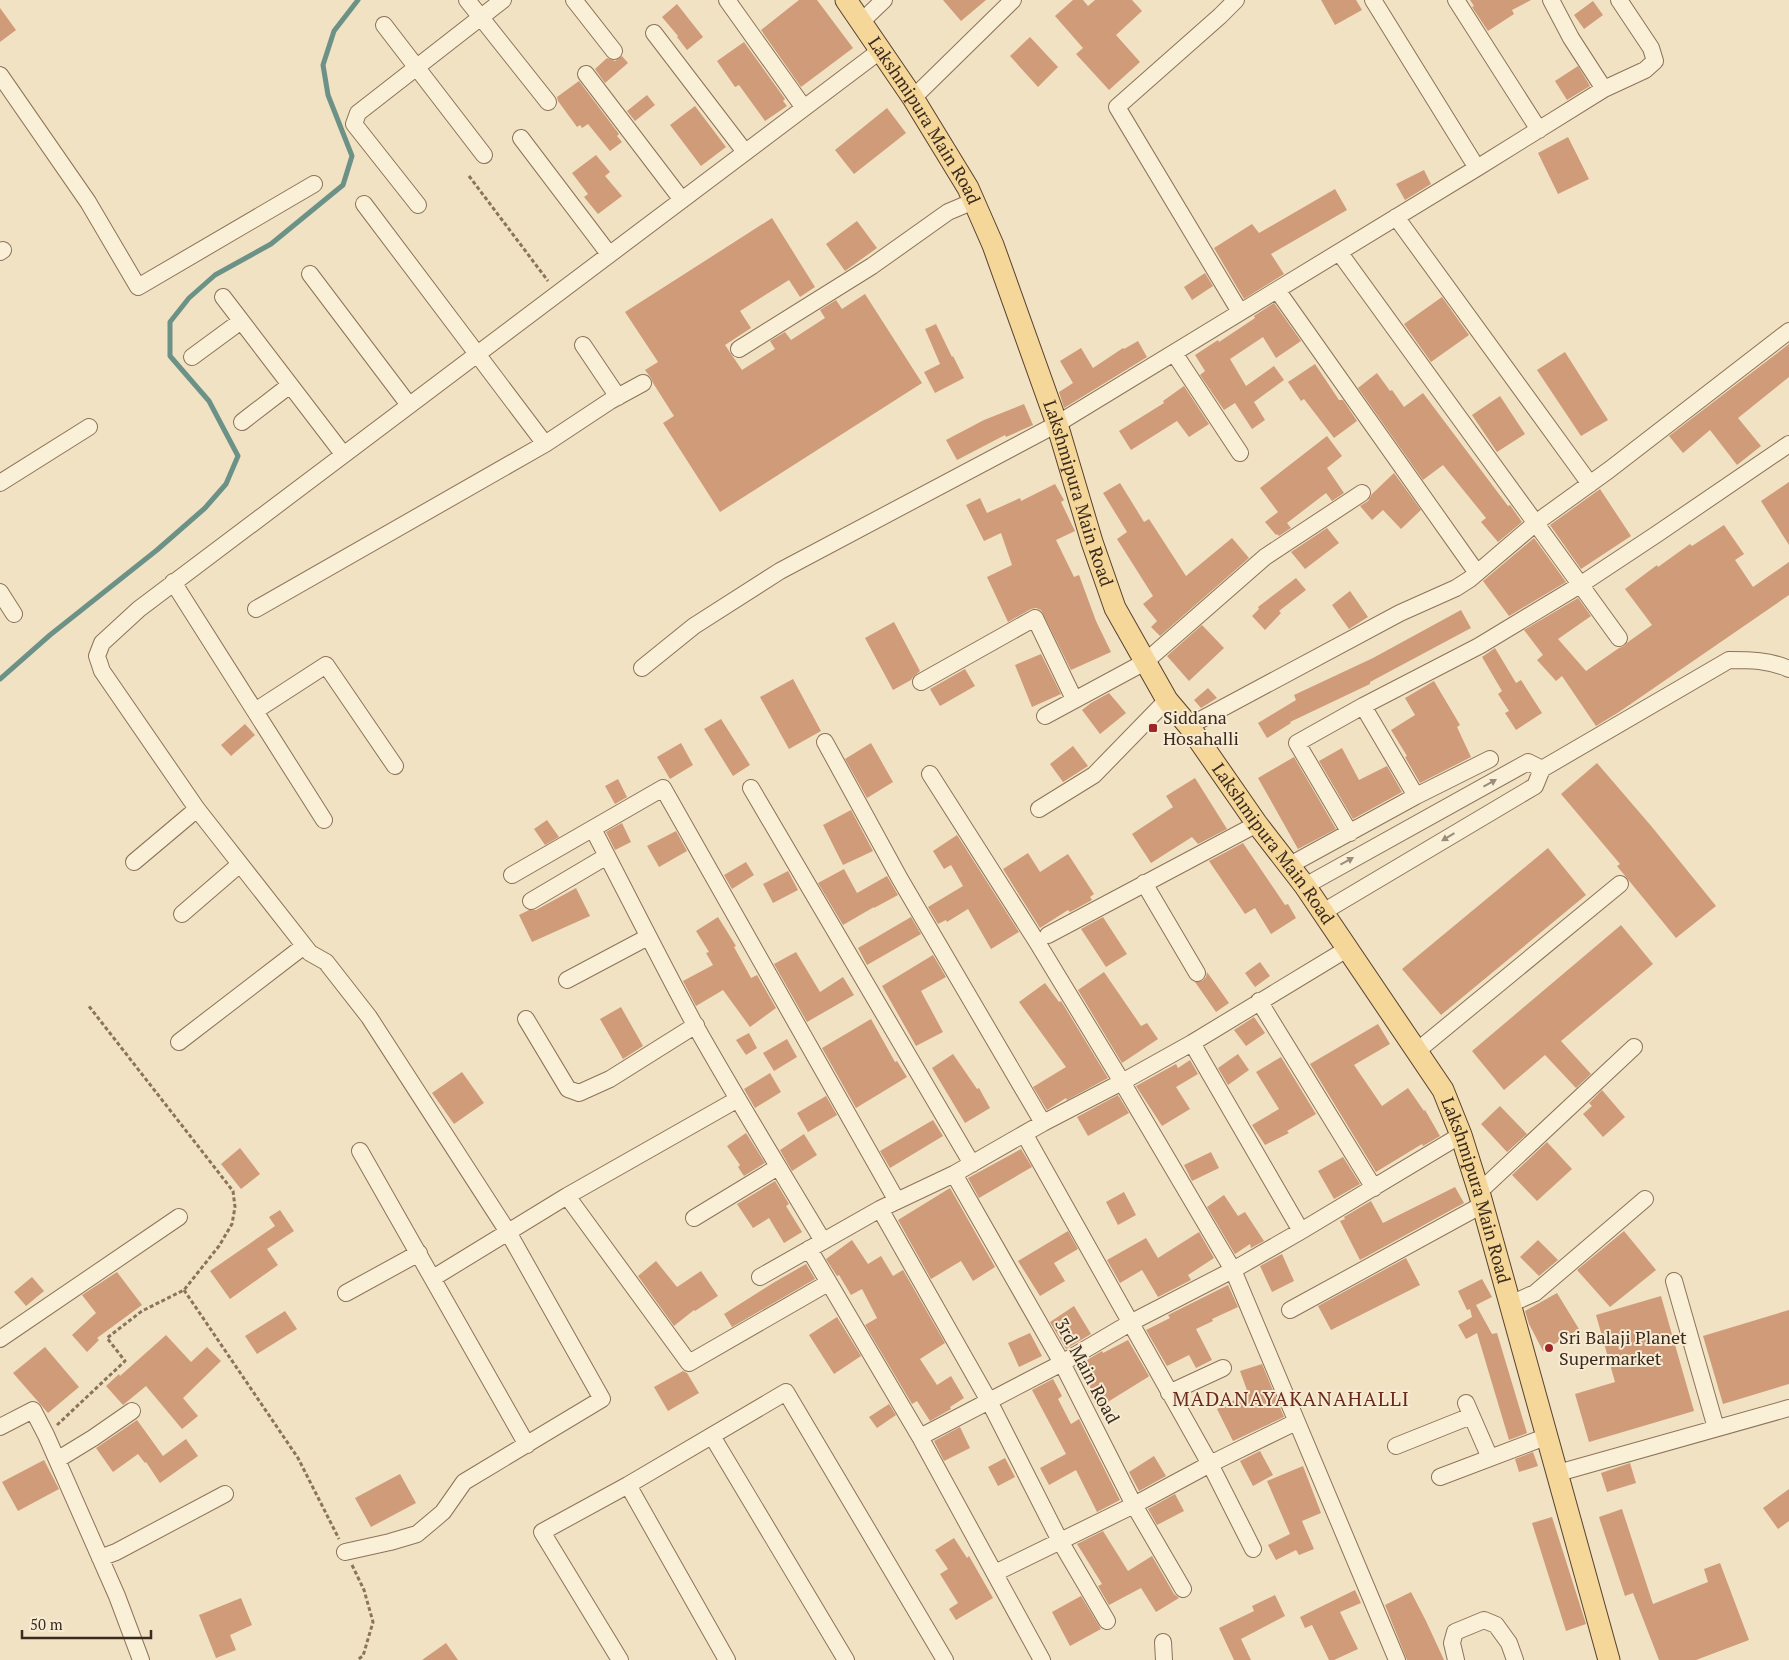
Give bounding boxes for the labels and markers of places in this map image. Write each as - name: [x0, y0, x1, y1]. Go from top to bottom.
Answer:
- place label: Siddana Hosahalli: [1163, 705, 1239, 750]
- marker: Siddana Hosahalli: [1147, 722, 1159, 734]
- place label: Sri Balaji Planet Supermarket: [1559, 1325, 1687, 1370]
- marker: Sri Balaji Planet Supermarket: [1543, 1342, 1555, 1354]

